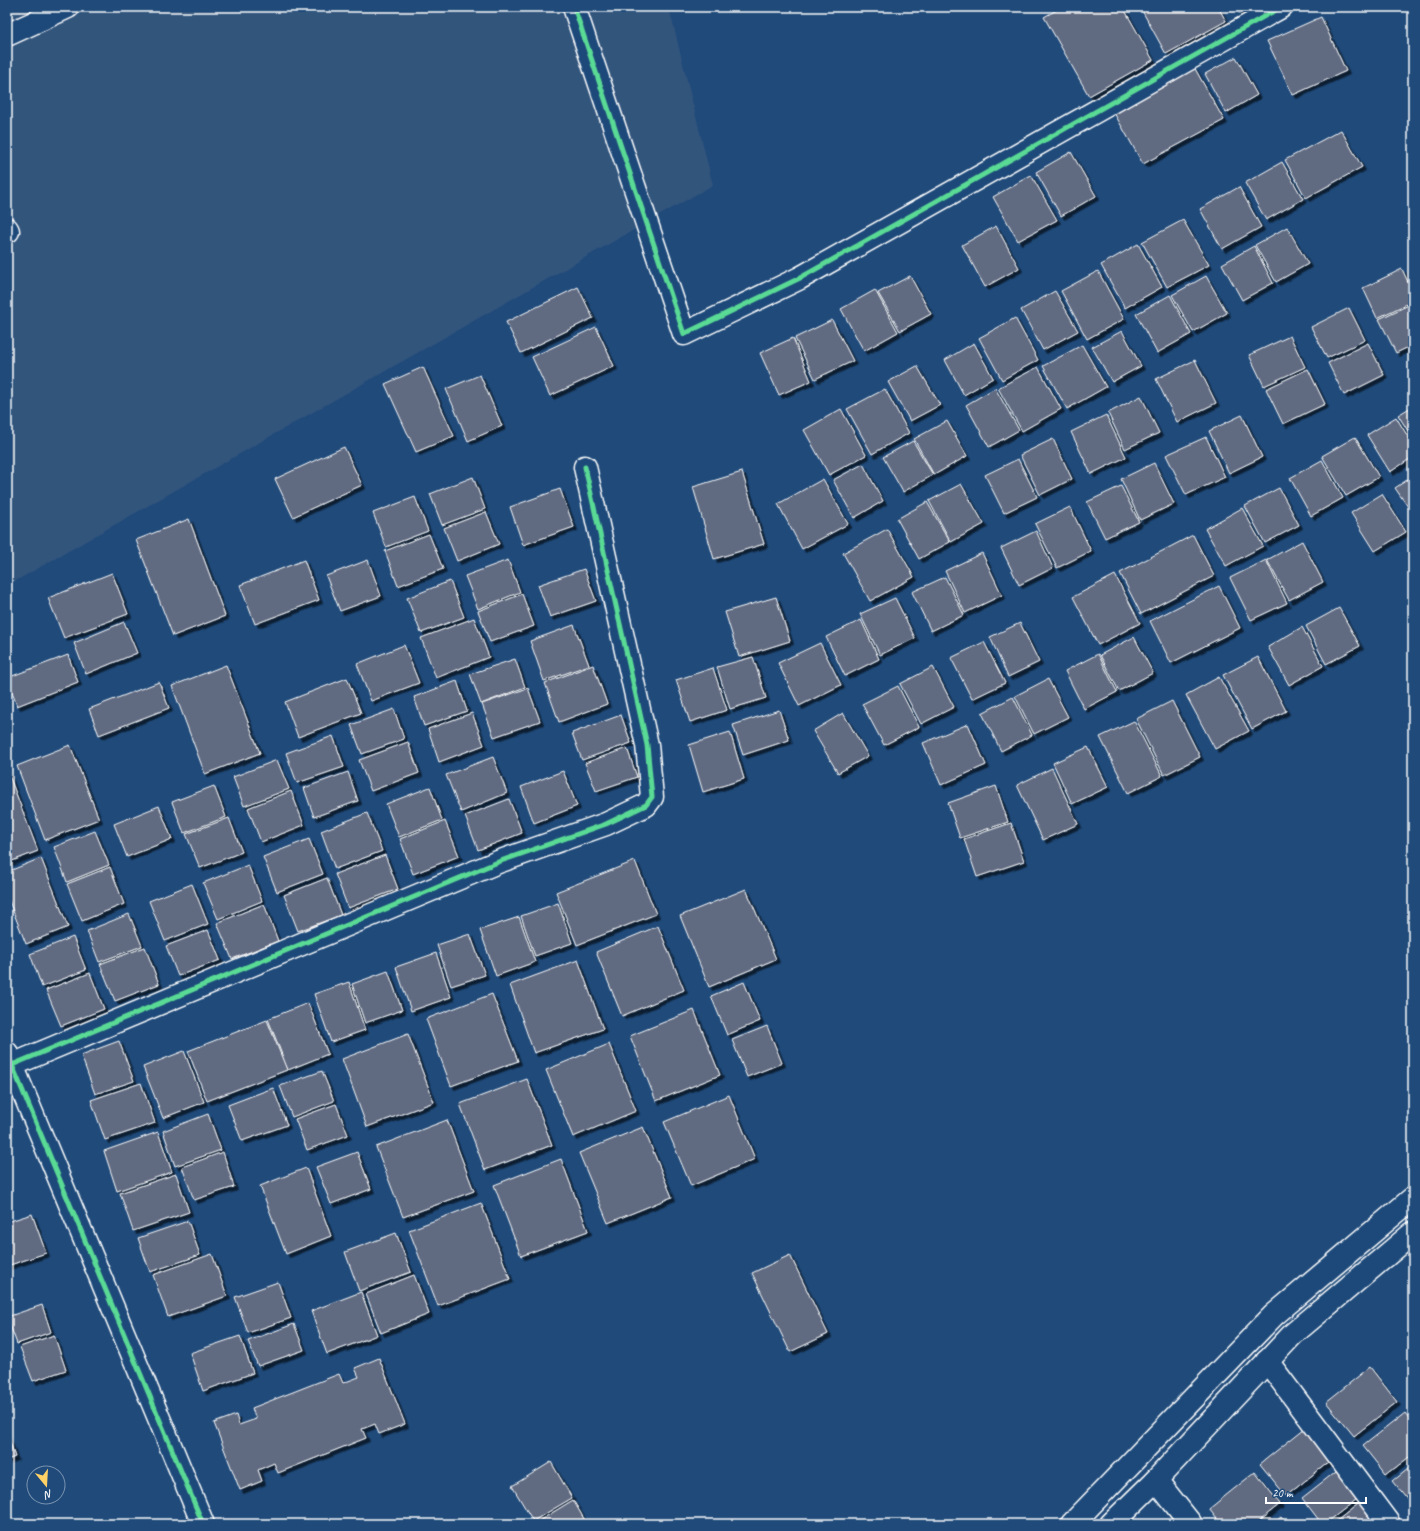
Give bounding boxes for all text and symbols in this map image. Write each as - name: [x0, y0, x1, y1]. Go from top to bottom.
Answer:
- north arrow: [26, 1465, 66, 1505]
- scale bar: [1266, 1479, 1366, 1505]
- text: 20 m: [1272, 1485, 1294, 1501]
- text: N: [42, 1487, 54, 1503]

